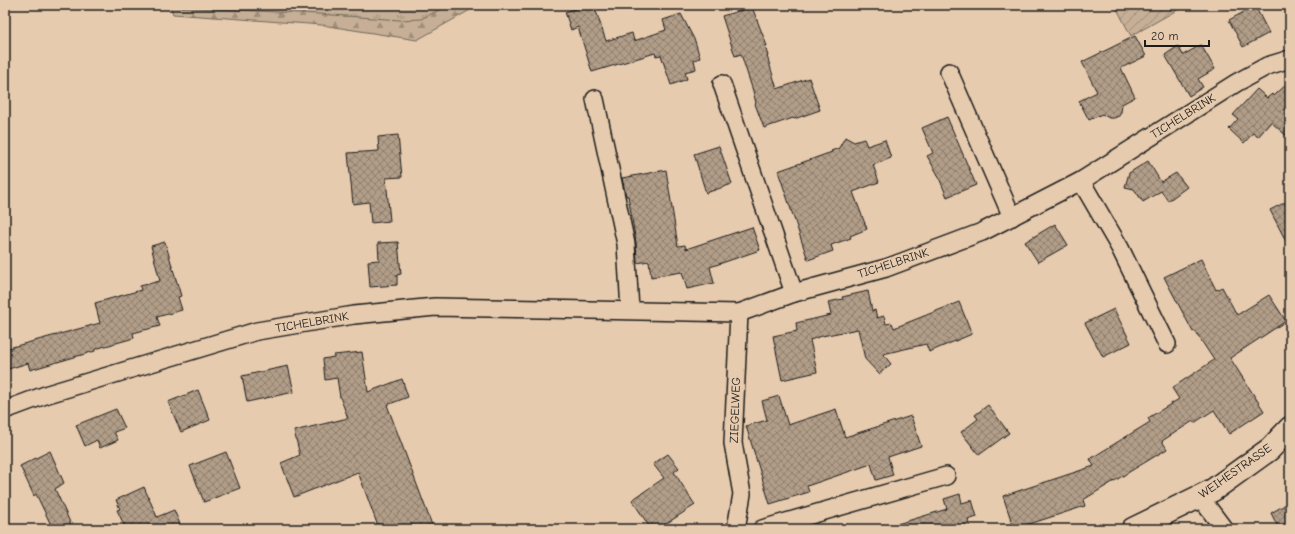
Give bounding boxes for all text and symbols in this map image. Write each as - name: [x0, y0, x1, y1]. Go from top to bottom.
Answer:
- scale bar: [1145, 22, 1209, 48]
- text: 20 m: [1151, 29, 1179, 43]
- street label: TICHELBRINK: [1148, 90, 1218, 141]
- street label: TICHELBRINK: [856, 245, 931, 281]
- street label: TICHELBRINK: [274, 309, 350, 335]
- street label: ZIEGELWEG: [727, 376, 743, 443]
- street label: WEIHESTRASSE: [1196, 441, 1274, 501]

